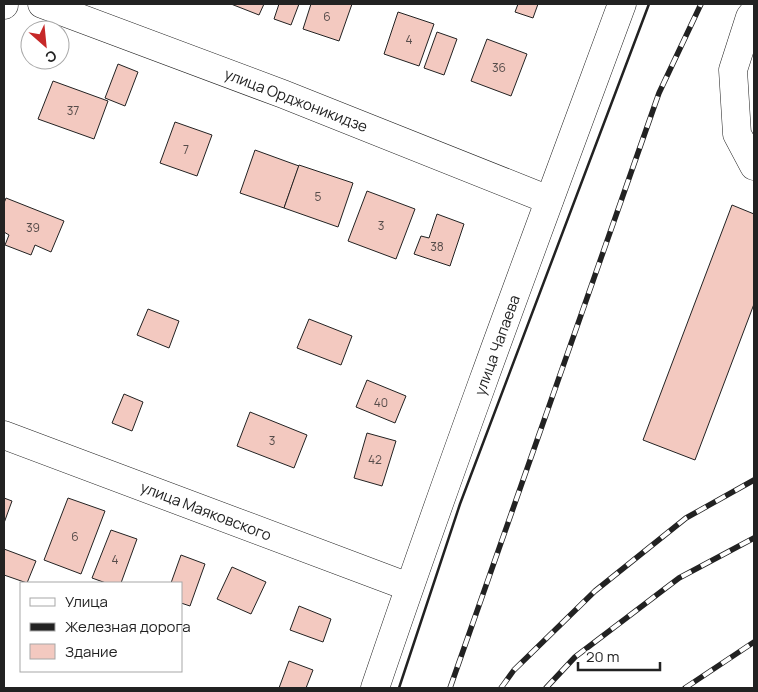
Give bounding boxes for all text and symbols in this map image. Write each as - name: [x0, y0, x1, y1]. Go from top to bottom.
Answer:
- house number: 6: [323, 8, 331, 25]
- north arrow: [20, 20, 70, 70]
- house number: 4: [405, 31, 413, 48]
- text: С: [42, 46, 60, 68]
- house number: 36: [492, 59, 506, 76]
- street label: улица Орджоникидзе: [221, 63, 371, 137]
- house number: 37: [67, 102, 79, 119]
- house number: 7: [183, 141, 189, 158]
- house number: 5: [315, 188, 322, 205]
- house number: 3: [378, 217, 384, 234]
- house number: 39: [26, 219, 40, 236]
- house number: 38: [430, 238, 444, 255]
- street label: улица Чапаева: [469, 292, 525, 398]
- house number: 40: [374, 394, 388, 411]
- house number: 3: [269, 432, 275, 449]
- house number: 42: [368, 451, 382, 468]
- street label: улица Маяковского: [137, 476, 275, 546]
- house number: 6: [71, 528, 79, 545]
- house number: 4: [111, 551, 119, 568]
- legend: [20, 582, 182, 672]
- text: Улица: [65, 591, 108, 612]
- text: Железная дорога: [65, 616, 190, 637]
- scale bar: [578, 640, 660, 672]
- text: Здание: [65, 641, 118, 662]
- text: 20 m: [586, 646, 619, 667]

